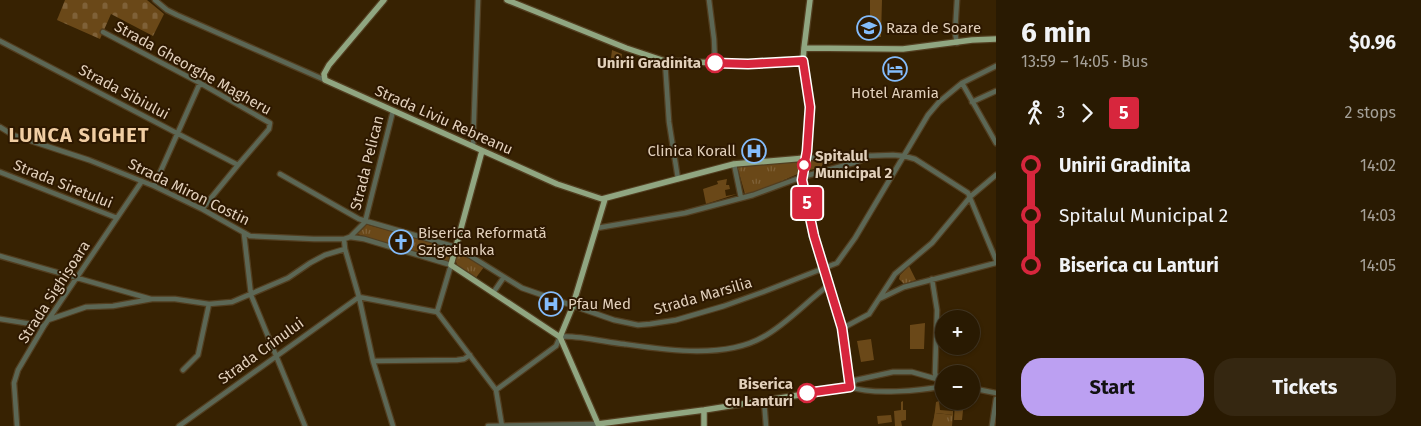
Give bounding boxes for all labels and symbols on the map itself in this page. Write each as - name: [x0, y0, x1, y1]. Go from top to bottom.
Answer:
- school or university icon: Raza de Soare: [856, 15, 882, 41]
- street label: Strada Gheorghe Magheru: [111, 17, 275, 119]
- place label: Raza de Soare: [886, 19, 981, 37]
- marker: Unirii Gradinita: [705, 53, 725, 73]
- place label: Unirii Gradinita: [597, 54, 701, 72]
- hotel icon: Hotel Aramia: [882, 56, 908, 82]
- street label: Strada Sibiului: [76, 61, 172, 123]
- street label: Strada Liviu Rebreanu: [372, 81, 516, 159]
- place label: Hotel Aramia: [851, 84, 939, 102]
- street label: Strada Pelican: [347, 114, 387, 212]
- district label: LUNCA SIGHET: [9, 123, 149, 147]
- hospital icon: Clinica Korall: [741, 138, 767, 164]
- place label: Clinica Korall: [647, 142, 737, 160]
- place label: Spitalul Municipal 2: [815, 147, 893, 182]
- street label: Strada Miron Costin: [125, 155, 253, 229]
- street label: Strada Siretului: [11, 156, 115, 212]
- marker: Spitalul Municipal 2: [797, 158, 811, 172]
- line badge: 5: [791, 187, 823, 219]
- place label: Biserica Reformată Szigetlanka: [418, 224, 547, 259]
- church icon: Biserica Reformată Szigetlanka: [388, 229, 414, 255]
- street label: Strada Sighișoara: [14, 237, 95, 347]
- street label: Strada Marsilia: [652, 273, 754, 319]
- hospital icon: Pfau Med: [538, 291, 564, 317]
- place label: Pfau Med: [568, 295, 631, 313]
- street label: Strada Crinului: [215, 314, 307, 388]
- place label: Biserica cu Lanturi: [725, 375, 793, 410]
- marker: Biserica cu Lanturi: [797, 383, 817, 403]

